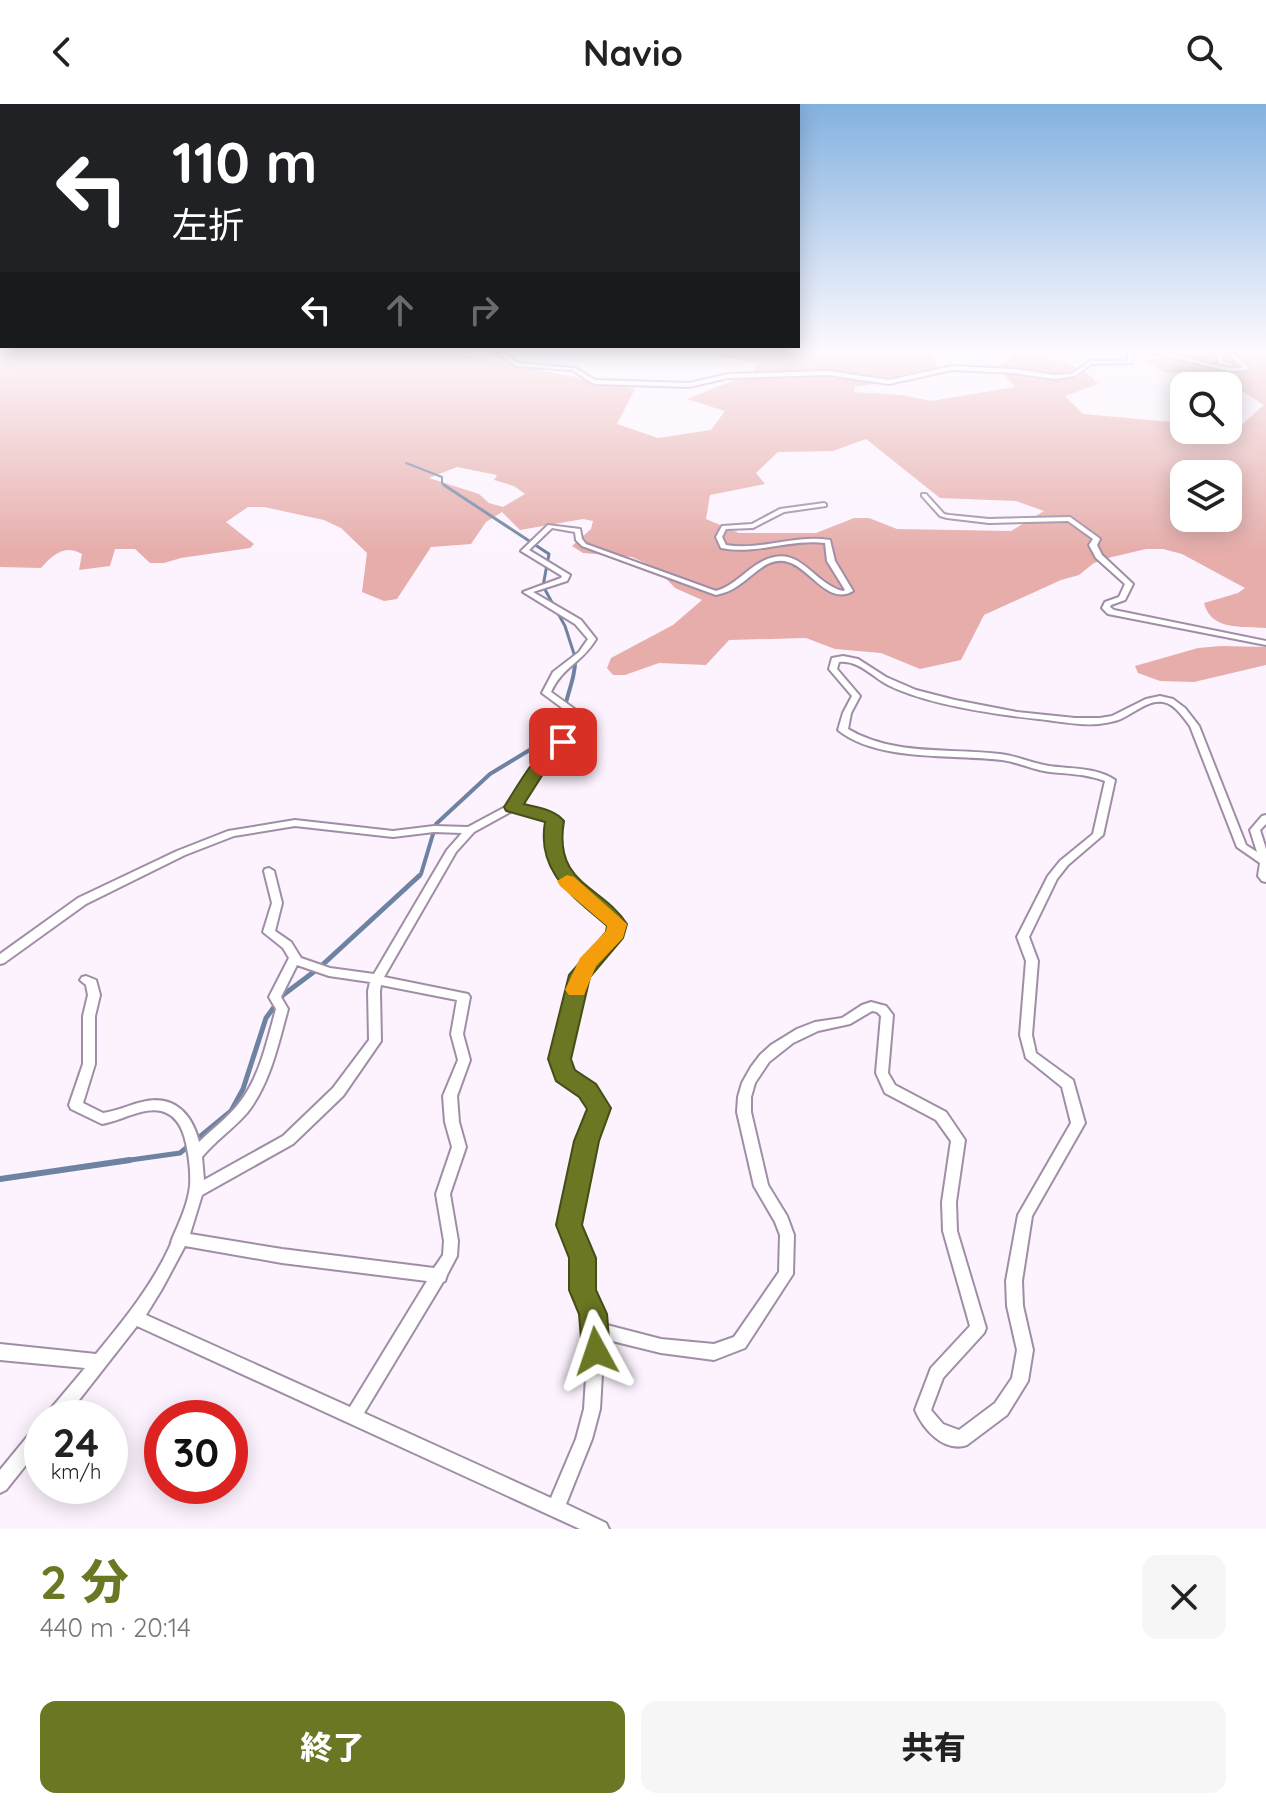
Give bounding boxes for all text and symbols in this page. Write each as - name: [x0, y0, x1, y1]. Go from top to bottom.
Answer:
- icon: back: [40, 30, 84, 74]
- text: Navio: [583, 30, 683, 75]
- icon: search: [1182, 30, 1226, 74]
- text: 110 m: [172, 127, 317, 197]
- icon: left: [40, 136, 144, 240]
- text: 左折: [172, 202, 244, 247]
- icon: left: [294, 288, 338, 332]
- icon: ahead: [378, 288, 422, 332]
- icon: right: [462, 288, 506, 332]
- map controls: [1170, 372, 1242, 532]
- button: search: [1170, 372, 1242, 444]
- button: layers: [1170, 460, 1242, 532]
- pin: [529, 708, 597, 776]
- icon: arrive: [541, 720, 585, 764]
- position arrow: [554, 1309, 638, 1393]
- speed limit sign: 30: [144, 1400, 248, 1504]
- text: 24: [53, 1417, 99, 1467]
- text: km/h: [51, 1459, 101, 1484]
- text: 2 分: [40, 1551, 129, 1611]
- button: close: [1142, 1555, 1226, 1639]
- text: 440 m · 20:14: [40, 1611, 191, 1644]
- button: 終了: [40, 1701, 625, 1793]
- button: 共有: [641, 1701, 1226, 1793]

